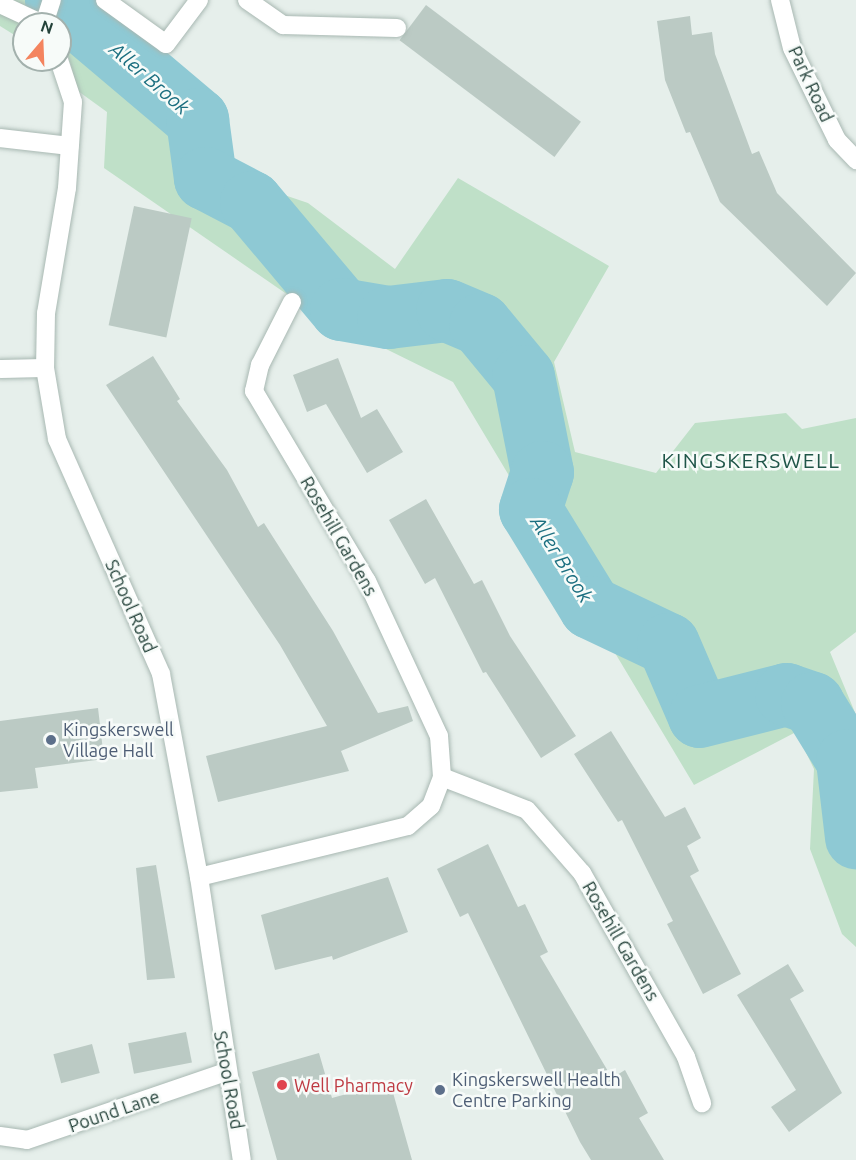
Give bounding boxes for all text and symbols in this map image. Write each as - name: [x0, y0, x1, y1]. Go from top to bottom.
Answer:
- north arrow: [12, 12, 72, 72]
- text: N: [39, 16, 56, 37]
- water label: Aller Brook: [105, 37, 195, 119]
- street label: Park Road: [784, 43, 838, 125]
- district label: KINGSKERSWELL: [662, 447, 840, 473]
- street label: Rosehill Gardens: [296, 472, 382, 600]
- water label: Aller Brook: [526, 511, 598, 607]
- street label: School Road: [101, 556, 161, 656]
- place label: Kingskerswell Village Hall: [63, 719, 174, 762]
- marker: Kingskerswell Village Hall: [44, 733, 58, 747]
- street label: Rosehill Gardens: [578, 877, 664, 1005]
- street label: School Road: [210, 1029, 248, 1131]
- place label: Kingskerswell Health Centre Parking: [452, 1069, 621, 1112]
- place label: Well Pharmacy: [294, 1074, 413, 1096]
- marker: Well Pharmacy: [275, 1078, 289, 1092]
- marker: Kingskerswell Health Centre Parking: [433, 1083, 447, 1097]
- street label: Pound Lane: [66, 1085, 162, 1137]

